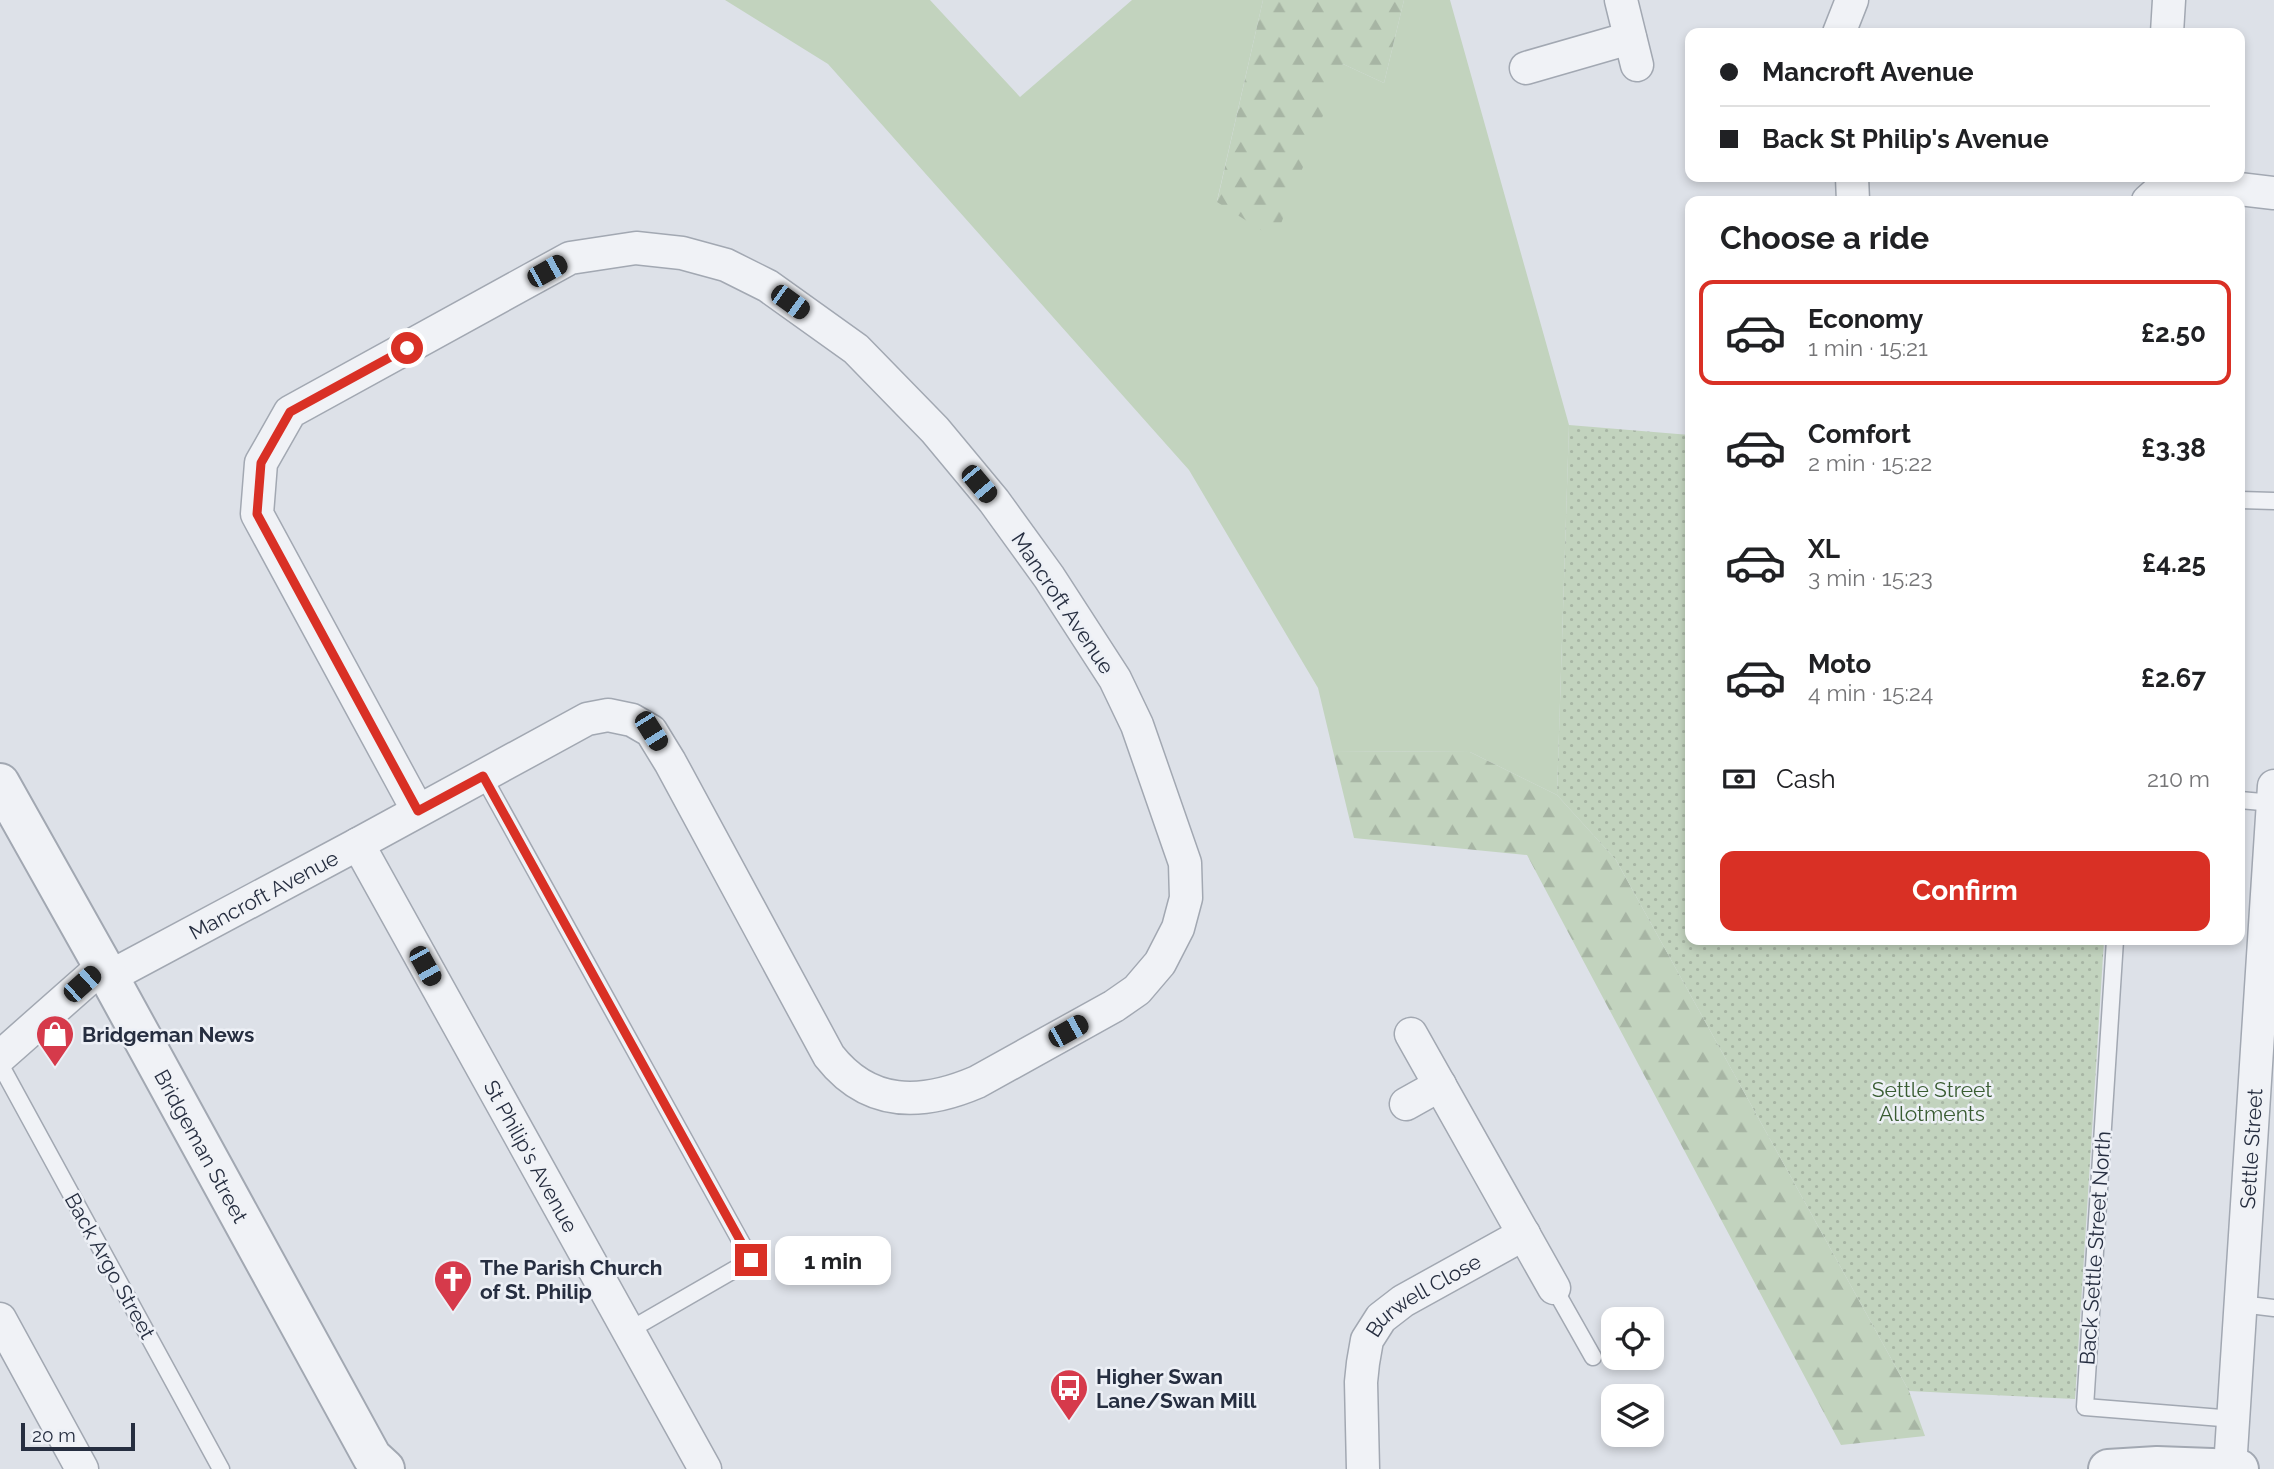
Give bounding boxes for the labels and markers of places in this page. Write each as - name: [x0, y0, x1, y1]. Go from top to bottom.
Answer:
- shop icon: Bridgeman News: [34, 1013, 76, 1068]
- place label: Bridgeman News: [82, 1022, 254, 1047]
- place label: The Parish Church of St. Philip: [480, 1255, 662, 1304]
- church icon: The Parish Church of St. Philip: [432, 1258, 474, 1313]
- place label: Higher Swan Lane/Swan Mill: [1096, 1364, 1257, 1413]
- bus stop icon: Higher Swan Lane/Swan Mill: [1048, 1367, 1090, 1422]

